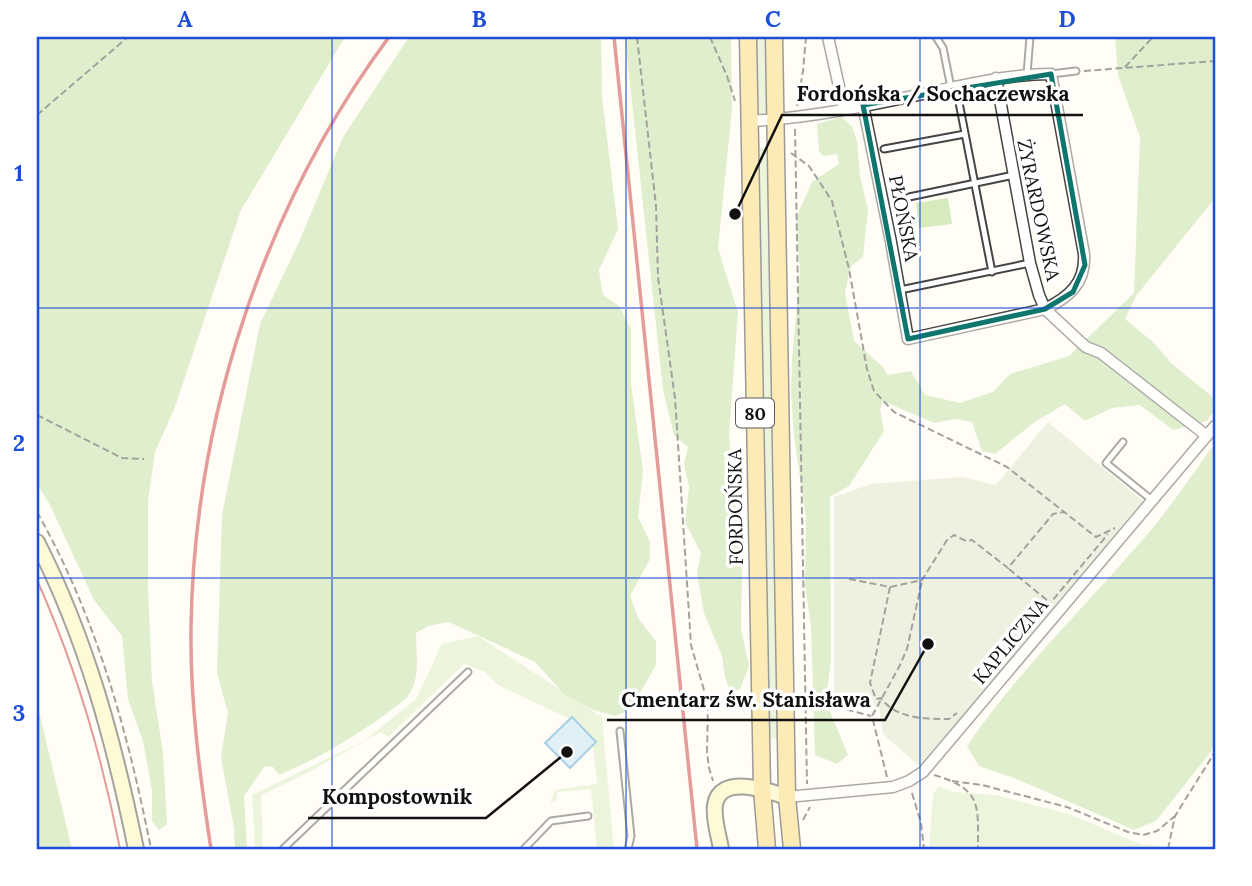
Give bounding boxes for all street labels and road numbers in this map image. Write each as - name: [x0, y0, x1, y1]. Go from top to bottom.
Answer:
- street label: ŻYRARDOWSKA: [1012, 137, 1066, 284]
- street label: PŁOŃSKA: [884, 173, 924, 264]
- road number: 80: [736, 398, 774, 428]
- street label: FORDOŃSKA: [722, 448, 748, 565]
- street label: KAPLICZNA: [967, 592, 1054, 689]

